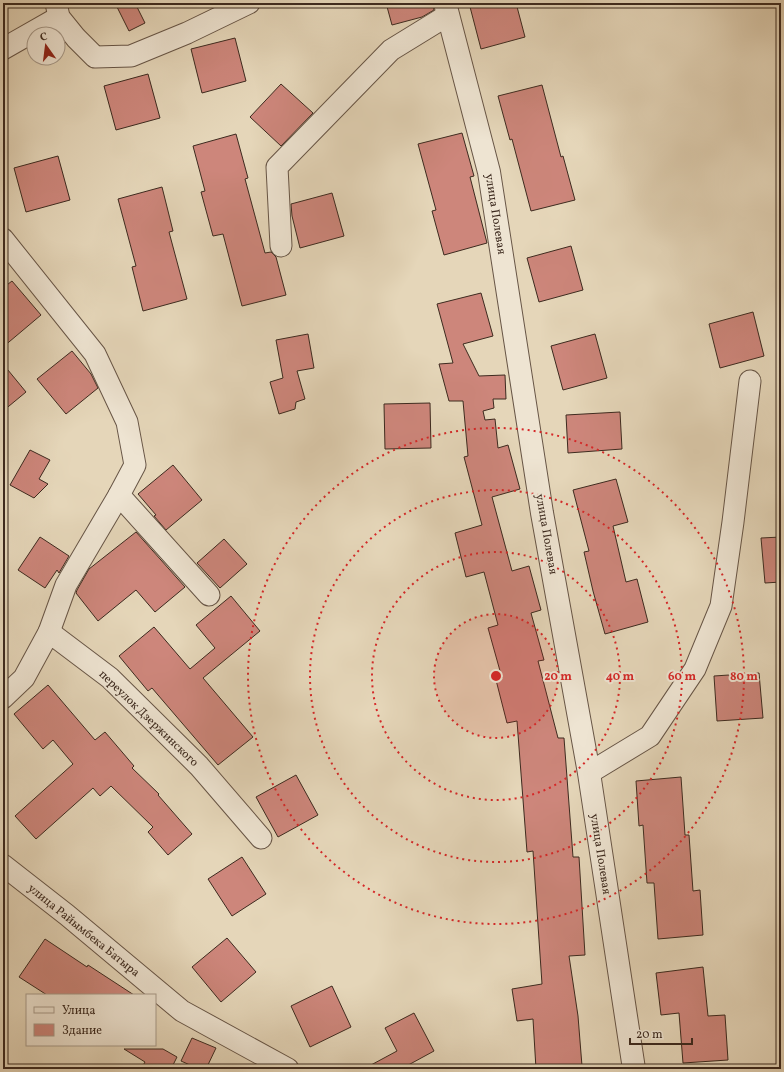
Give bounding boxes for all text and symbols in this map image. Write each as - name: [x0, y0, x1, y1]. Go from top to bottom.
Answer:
- north arrow: [26, 26, 66, 66]
- text: С: [39, 30, 49, 46]
- street label: улица Полевая: [481, 173, 509, 256]
- street label: улица Полевая: [531, 493, 561, 576]
- street label: переулок Дзержинского: [95, 667, 202, 771]
- centre of rings: [489, 669, 503, 683]
- text: 20 m: [544, 669, 572, 685]
- text: 40 m: [606, 669, 635, 685]
- text: 60 m: [668, 669, 696, 685]
- text: 80 m: [730, 669, 758, 685]
- street label: улица Полевая: [586, 813, 614, 896]
- street label: улица Райымбека Батыра: [24, 881, 143, 981]
- legend: [26, 994, 156, 1046]
- text: Улица: [62, 1003, 95, 1019]
- scale bar: [630, 1020, 692, 1046]
- text: Здание: [62, 1023, 102, 1039]
- text: 20 m: [636, 1027, 663, 1043]

